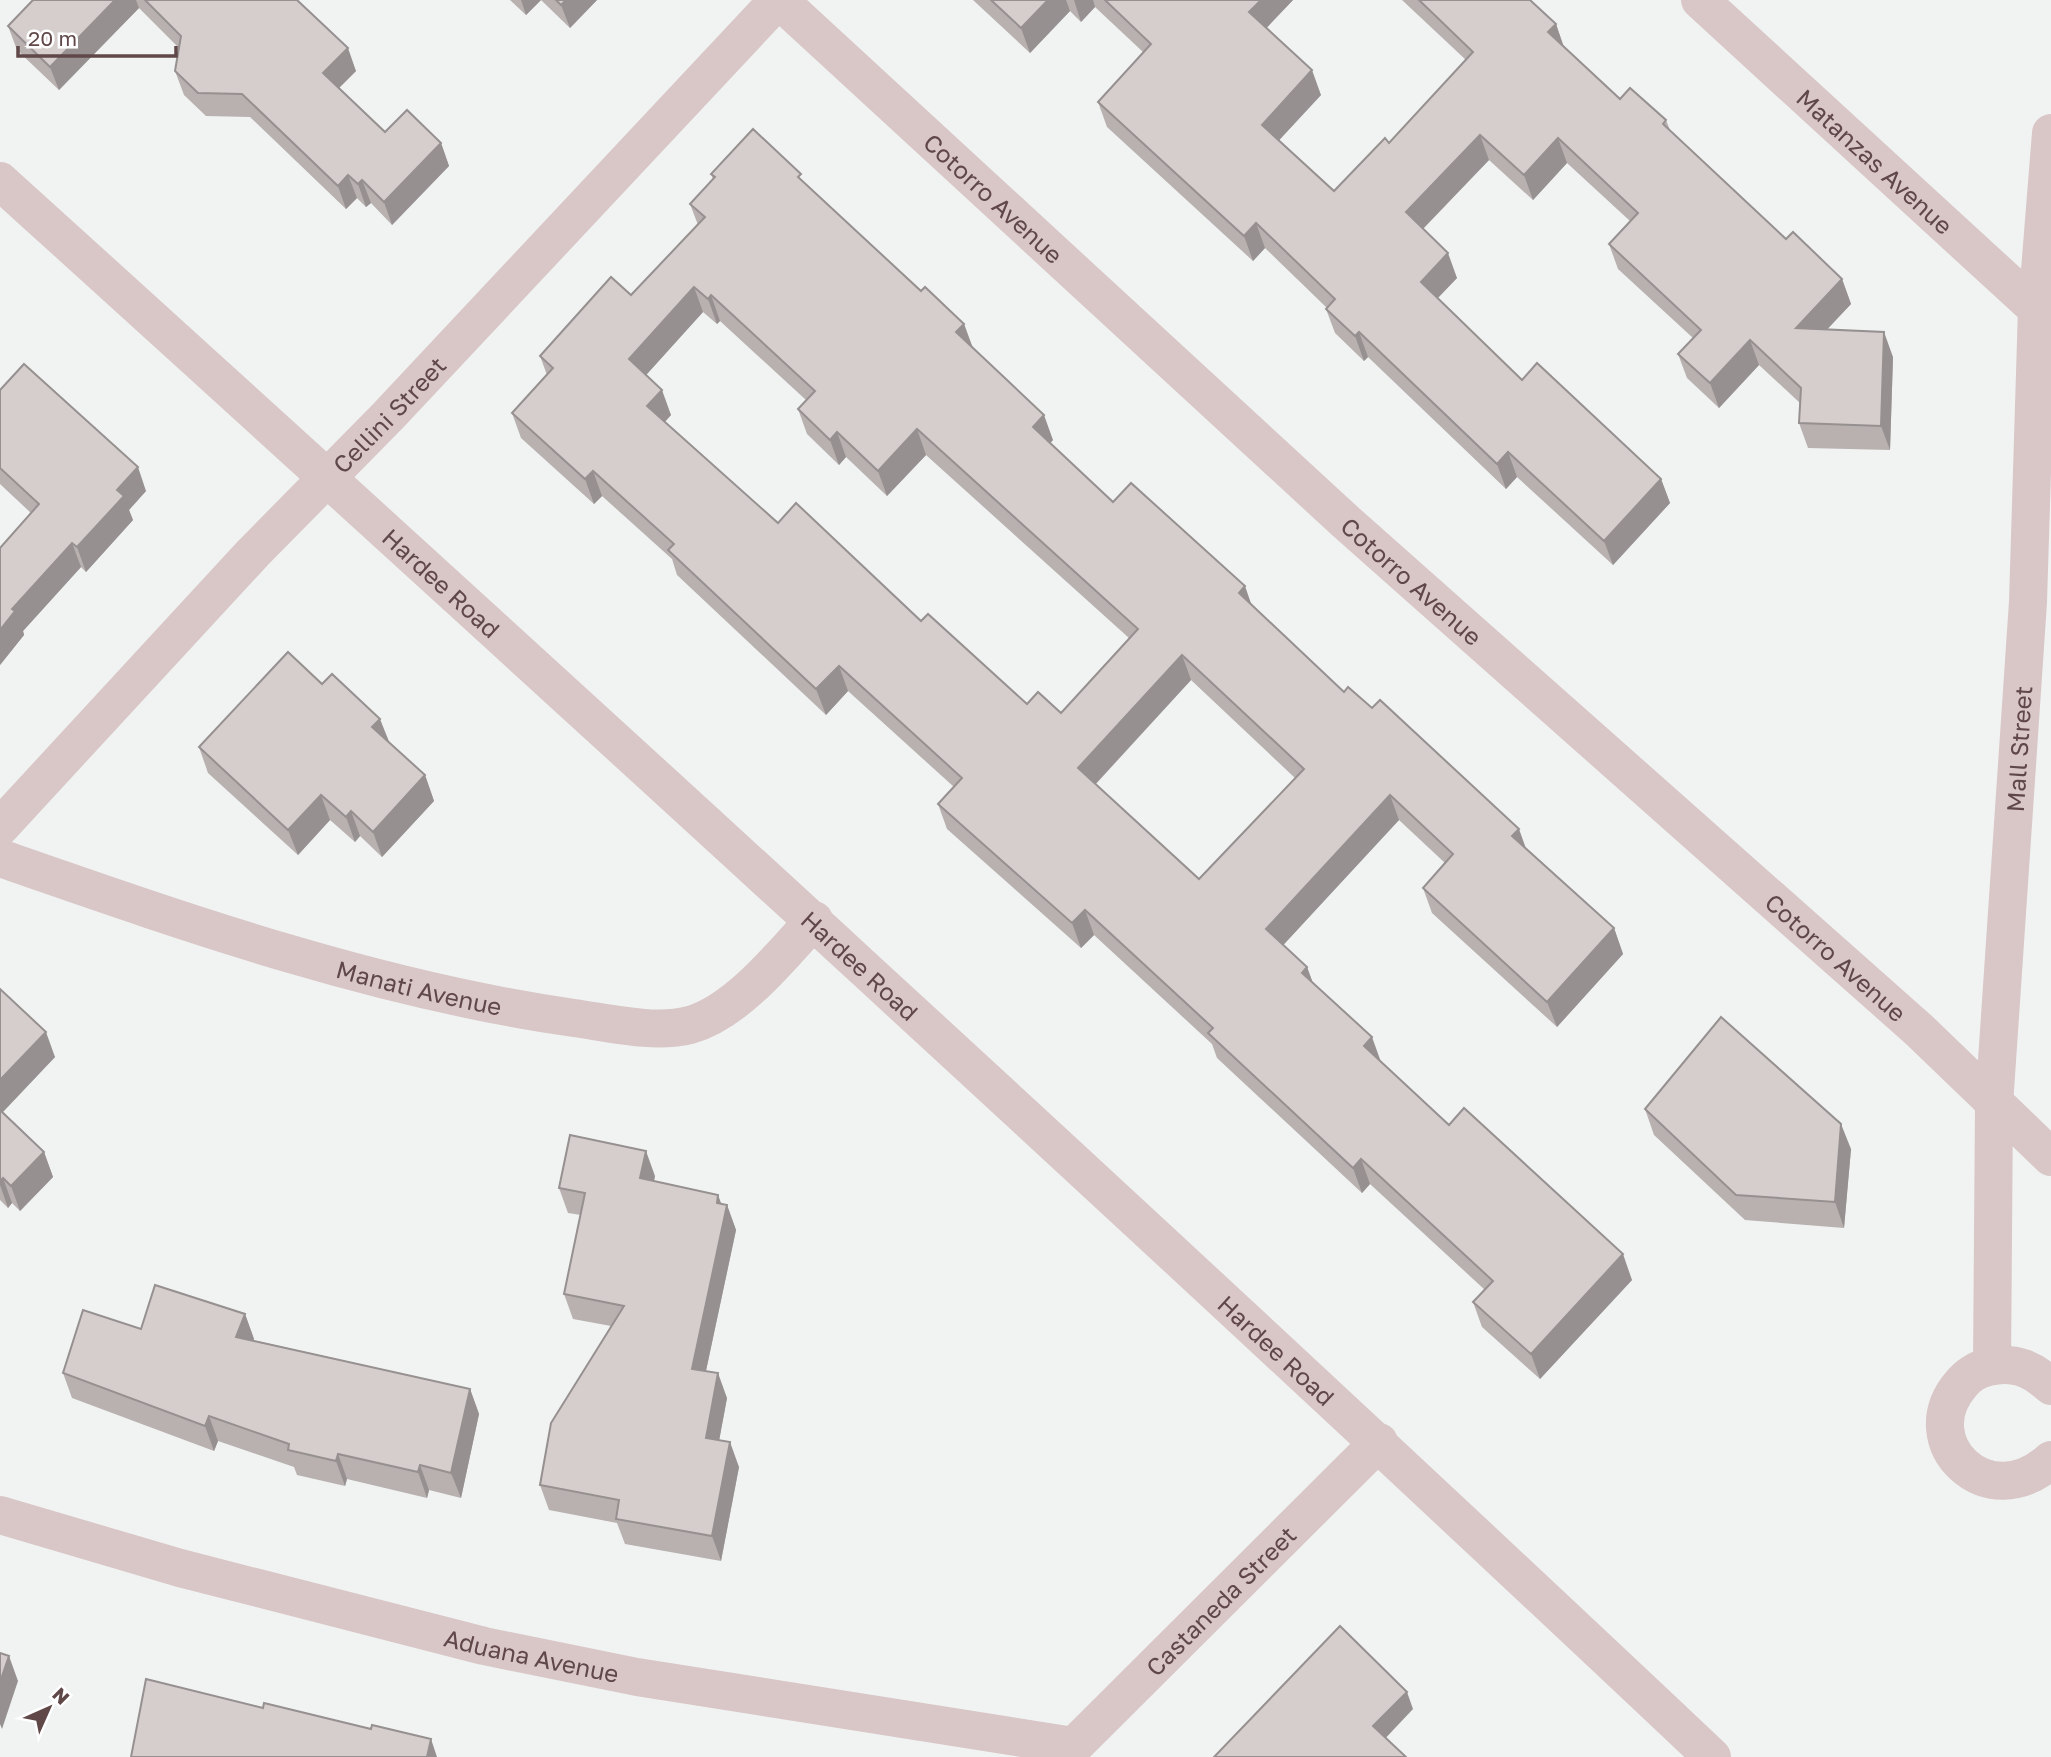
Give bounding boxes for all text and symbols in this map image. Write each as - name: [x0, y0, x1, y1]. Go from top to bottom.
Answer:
- scale bar: [18, 14, 175, 58]
- text: 20 m: [28, 25, 77, 51]
- street label: Matanzas Avenue: [1791, 82, 1959, 240]
- street label: Cotorro Avenue: [918, 127, 1069, 269]
- street label: Cellini Street: [326, 350, 451, 478]
- street label: Cotorro Avenue: [1336, 511, 1488, 651]
- street label: Hardee Road: [377, 522, 507, 643]
- street label: Mall Street: [1999, 685, 2037, 813]
- street label: Cotorro Avenue: [1760, 887, 1913, 1027]
- street label: Hardee Road: [796, 904, 925, 1026]
- street label: Manati Avenue: [333, 953, 504, 1020]
- street label: Hardee Road: [1213, 1289, 1341, 1411]
- street label: Castaneda Street: [1139, 1519, 1301, 1681]
- street label: Aduana Avenue: [441, 1622, 622, 1687]
- north arrow: [14, 1673, 84, 1743]
- text: N: [48, 1682, 75, 1709]

